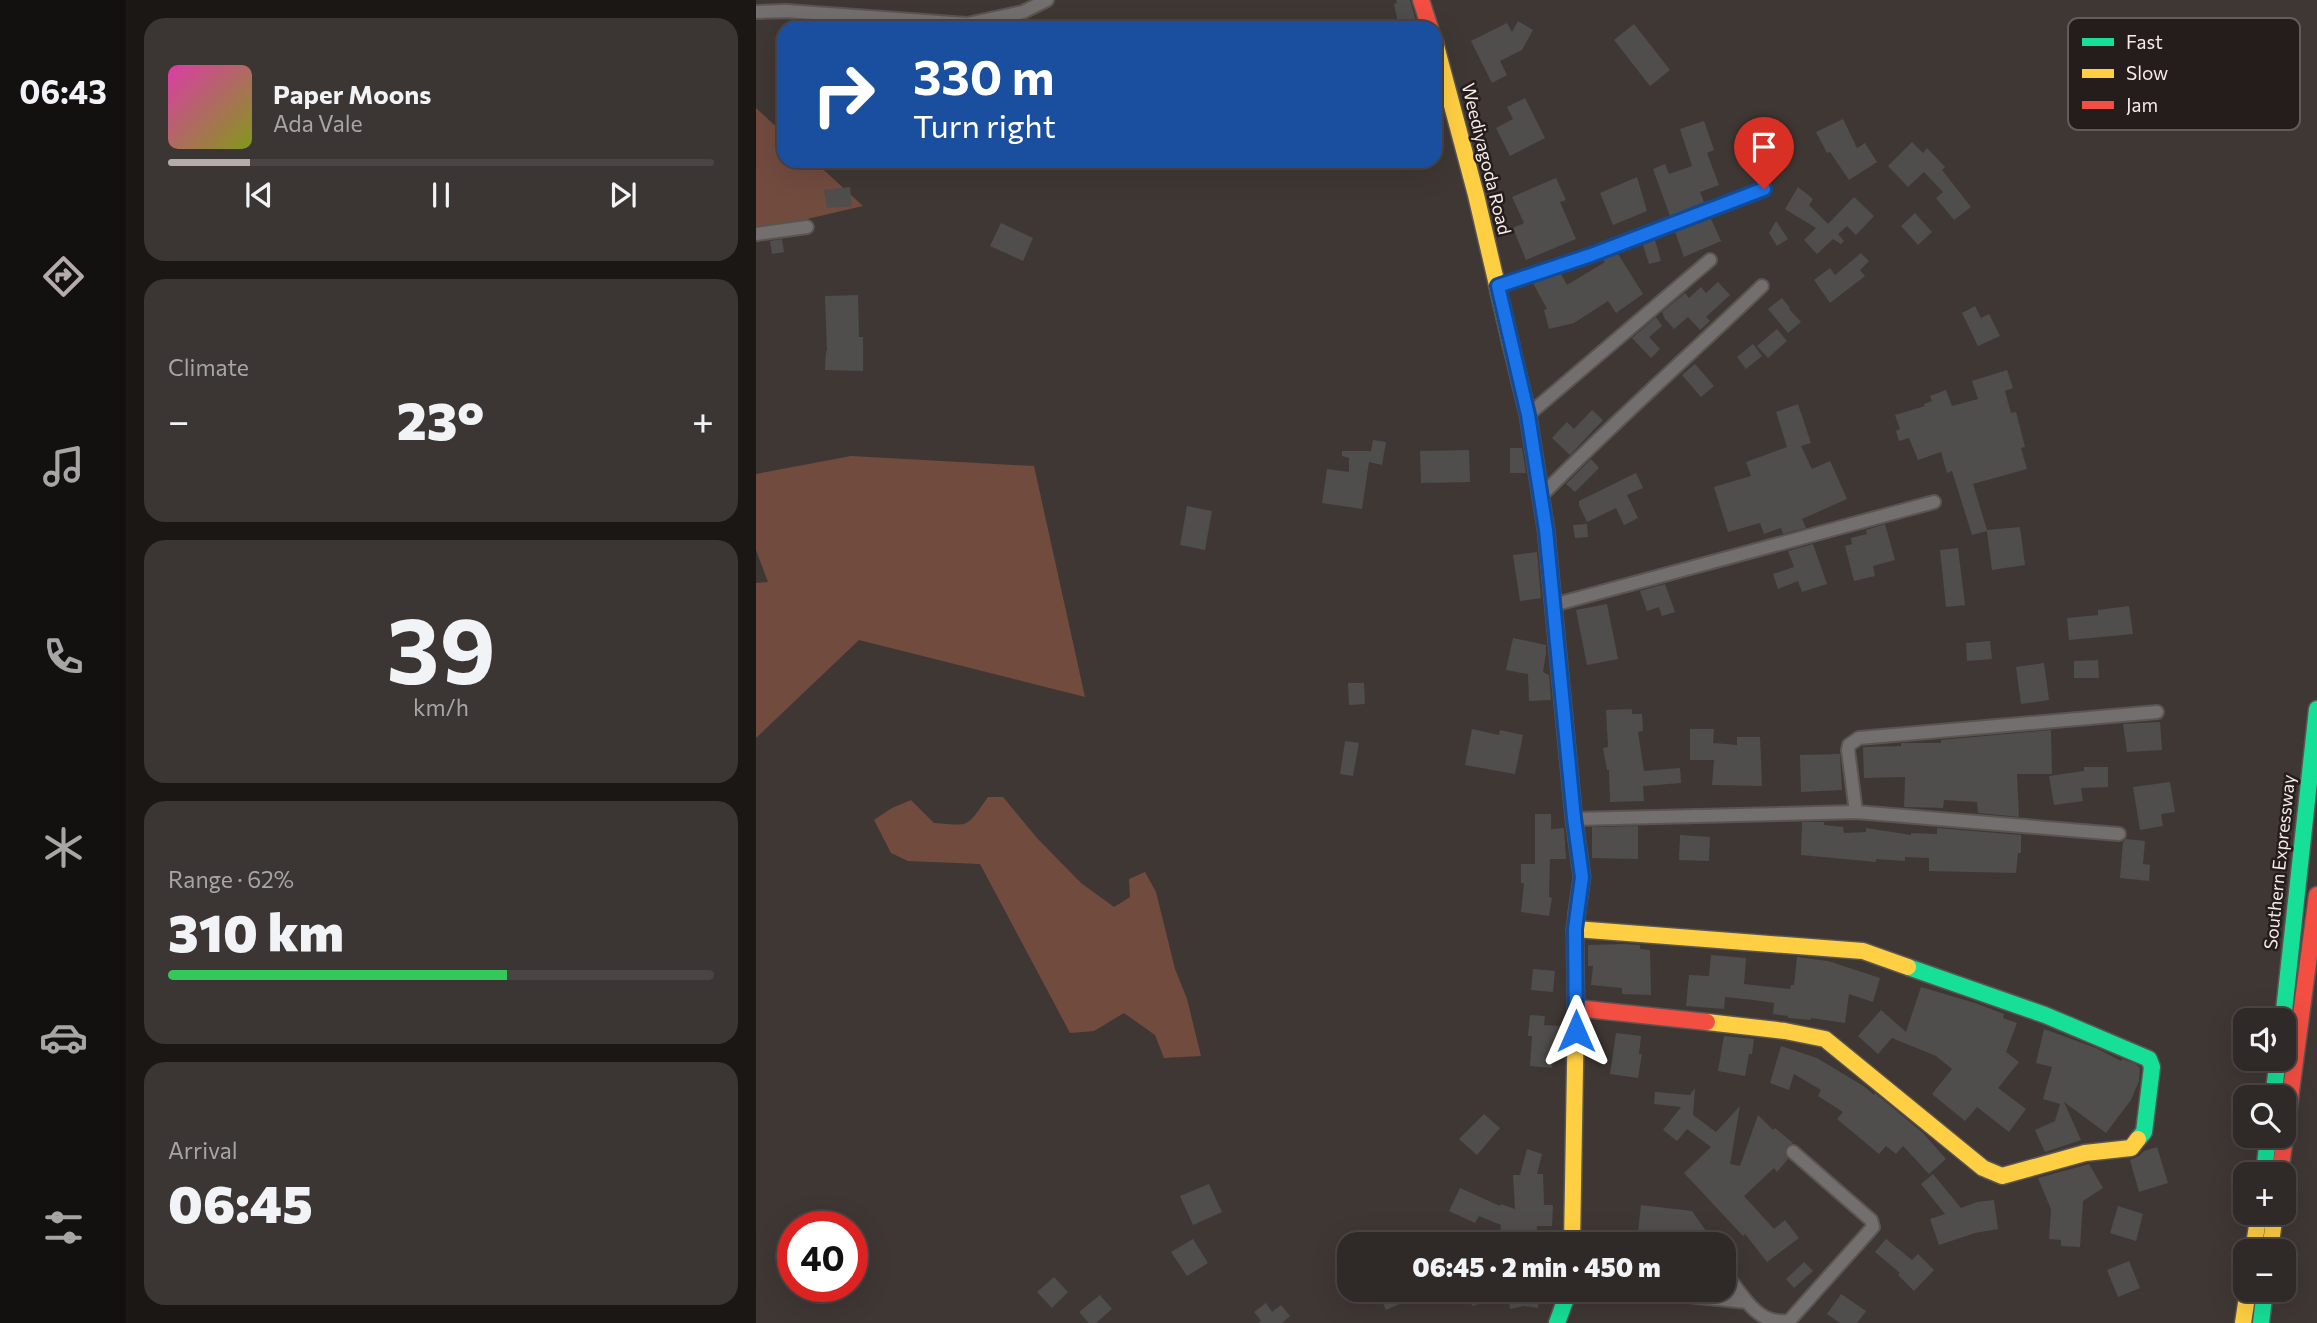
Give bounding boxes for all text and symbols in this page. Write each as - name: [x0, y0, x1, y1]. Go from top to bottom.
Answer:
- legend: [2068, 18, 2300, 130]
- text: Fast: [2126, 30, 2163, 53]
- text: 330 m: [913, 45, 1054, 105]
- icon: right: [798, 49, 889, 140]
- text: Slow: [2126, 61, 2168, 84]
- text: 06:43: [19, 71, 107, 111]
- text: Paper Moons: [273, 78, 431, 109]
- street label: Weediyagoda Road: [1458, 81, 1516, 237]
- text: Jam: [2126, 93, 2158, 116]
- text: Turn right: [913, 105, 1056, 145]
- text: Ada Vale: [273, 109, 363, 137]
- pin: [1734, 117, 1794, 189]
- icon: arrive: [1745, 128, 1783, 166]
- icon: previous: [240, 176, 278, 214]
- icon: pause: [422, 176, 460, 214]
- icon: next: [604, 176, 642, 214]
- icon: directions: [39, 252, 88, 301]
- text: Climate: [168, 353, 249, 381]
- text: 23°: [397, 387, 484, 451]
- text: −: [168, 396, 190, 443]
- text: +: [692, 396, 714, 443]
- icon: music: [39, 442, 88, 491]
- text: 39: [386, 591, 496, 703]
- icon: phone: [39, 632, 88, 681]
- text: km/h: [413, 693, 469, 721]
- street label: Southern Expressway: [2259, 773, 2299, 950]
- icon: climate: [39, 823, 88, 872]
- text: Range · 62%: [168, 865, 294, 893]
- text: 310 km: [168, 899, 344, 963]
- position arrow: [1539, 994, 1613, 1068]
- map controls: [2233, 1008, 2296, 1302]
- button: sound: [2233, 1008, 2296, 1071]
- icon: car: [39, 1013, 88, 1062]
- button: search: [2233, 1085, 2296, 1148]
- text: Arrival: [168, 1136, 238, 1164]
- button: +: [2233, 1162, 2296, 1225]
- text: 06:45: [168, 1170, 313, 1234]
- icon: filters: [39, 1203, 88, 1252]
- speed limit sign: 40: [777, 1211, 868, 1302]
- button: −: [2233, 1239, 2296, 1302]
- text: 06:45 · 2 min · 450 m: [1412, 1251, 1661, 1282]

